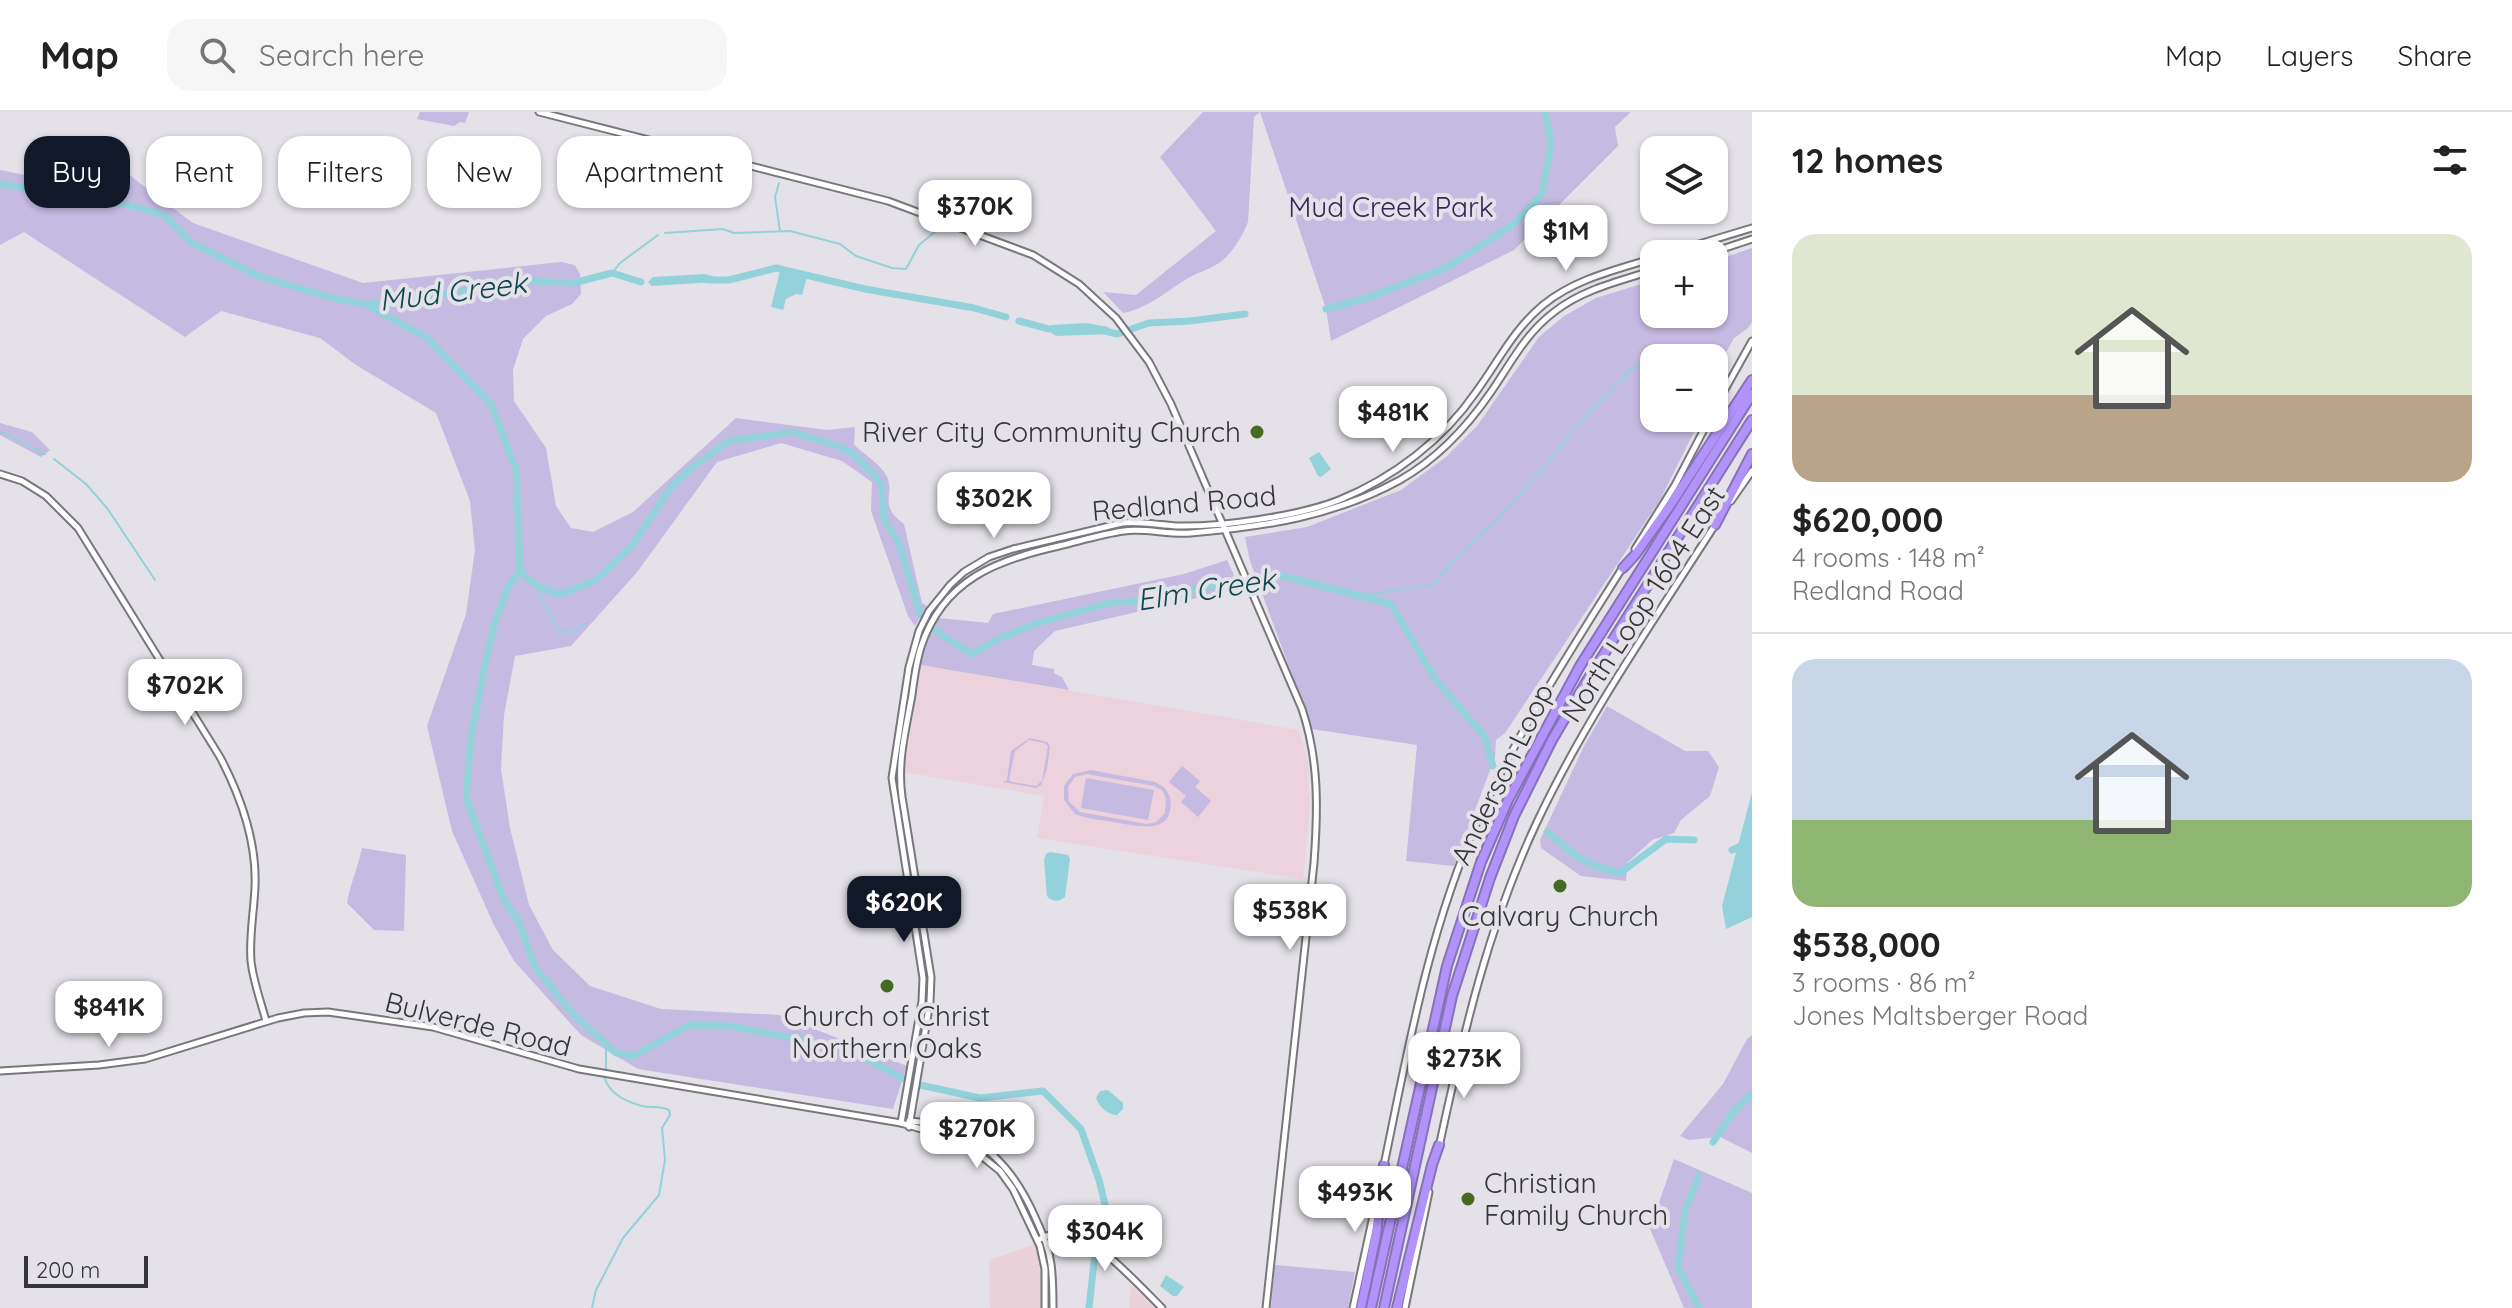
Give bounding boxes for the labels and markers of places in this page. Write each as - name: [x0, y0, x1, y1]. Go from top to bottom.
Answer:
- pin: $370K: [919, 180, 1031, 248]
- pin: $1M: [1527, 205, 1605, 273]
- pin: $481K: [1337, 386, 1449, 454]
- place label: River City Community Church: [862, 414, 1241, 449]
- marker: River City Community Church: [1248, 423, 1266, 441]
- pin: $302K: [938, 472, 1050, 540]
- pin: $702K: [129, 659, 241, 727]
- pin: $620K: [848, 876, 960, 944]
- marker: Calvary Church: [1551, 877, 1569, 895]
- pin: $538K: [1234, 884, 1346, 952]
- place label: Calvary Church: [1461, 898, 1659, 933]
- marker: Church of Christ Northern Oaks: [878, 977, 896, 995]
- pin: $841K: [53, 981, 165, 1049]
- place label: Church of Christ Northern Oaks: [784, 998, 990, 1065]
- pin: $273K: [1408, 1032, 1520, 1100]
- pin: $270K: [921, 1102, 1033, 1170]
- place label: Christian Family Church: [1484, 1165, 1668, 1232]
- pin: $493K: [1299, 1166, 1411, 1234]
- marker: Christian Family Church: [1459, 1190, 1477, 1208]
- pin: $304K: [1049, 1205, 1161, 1273]

